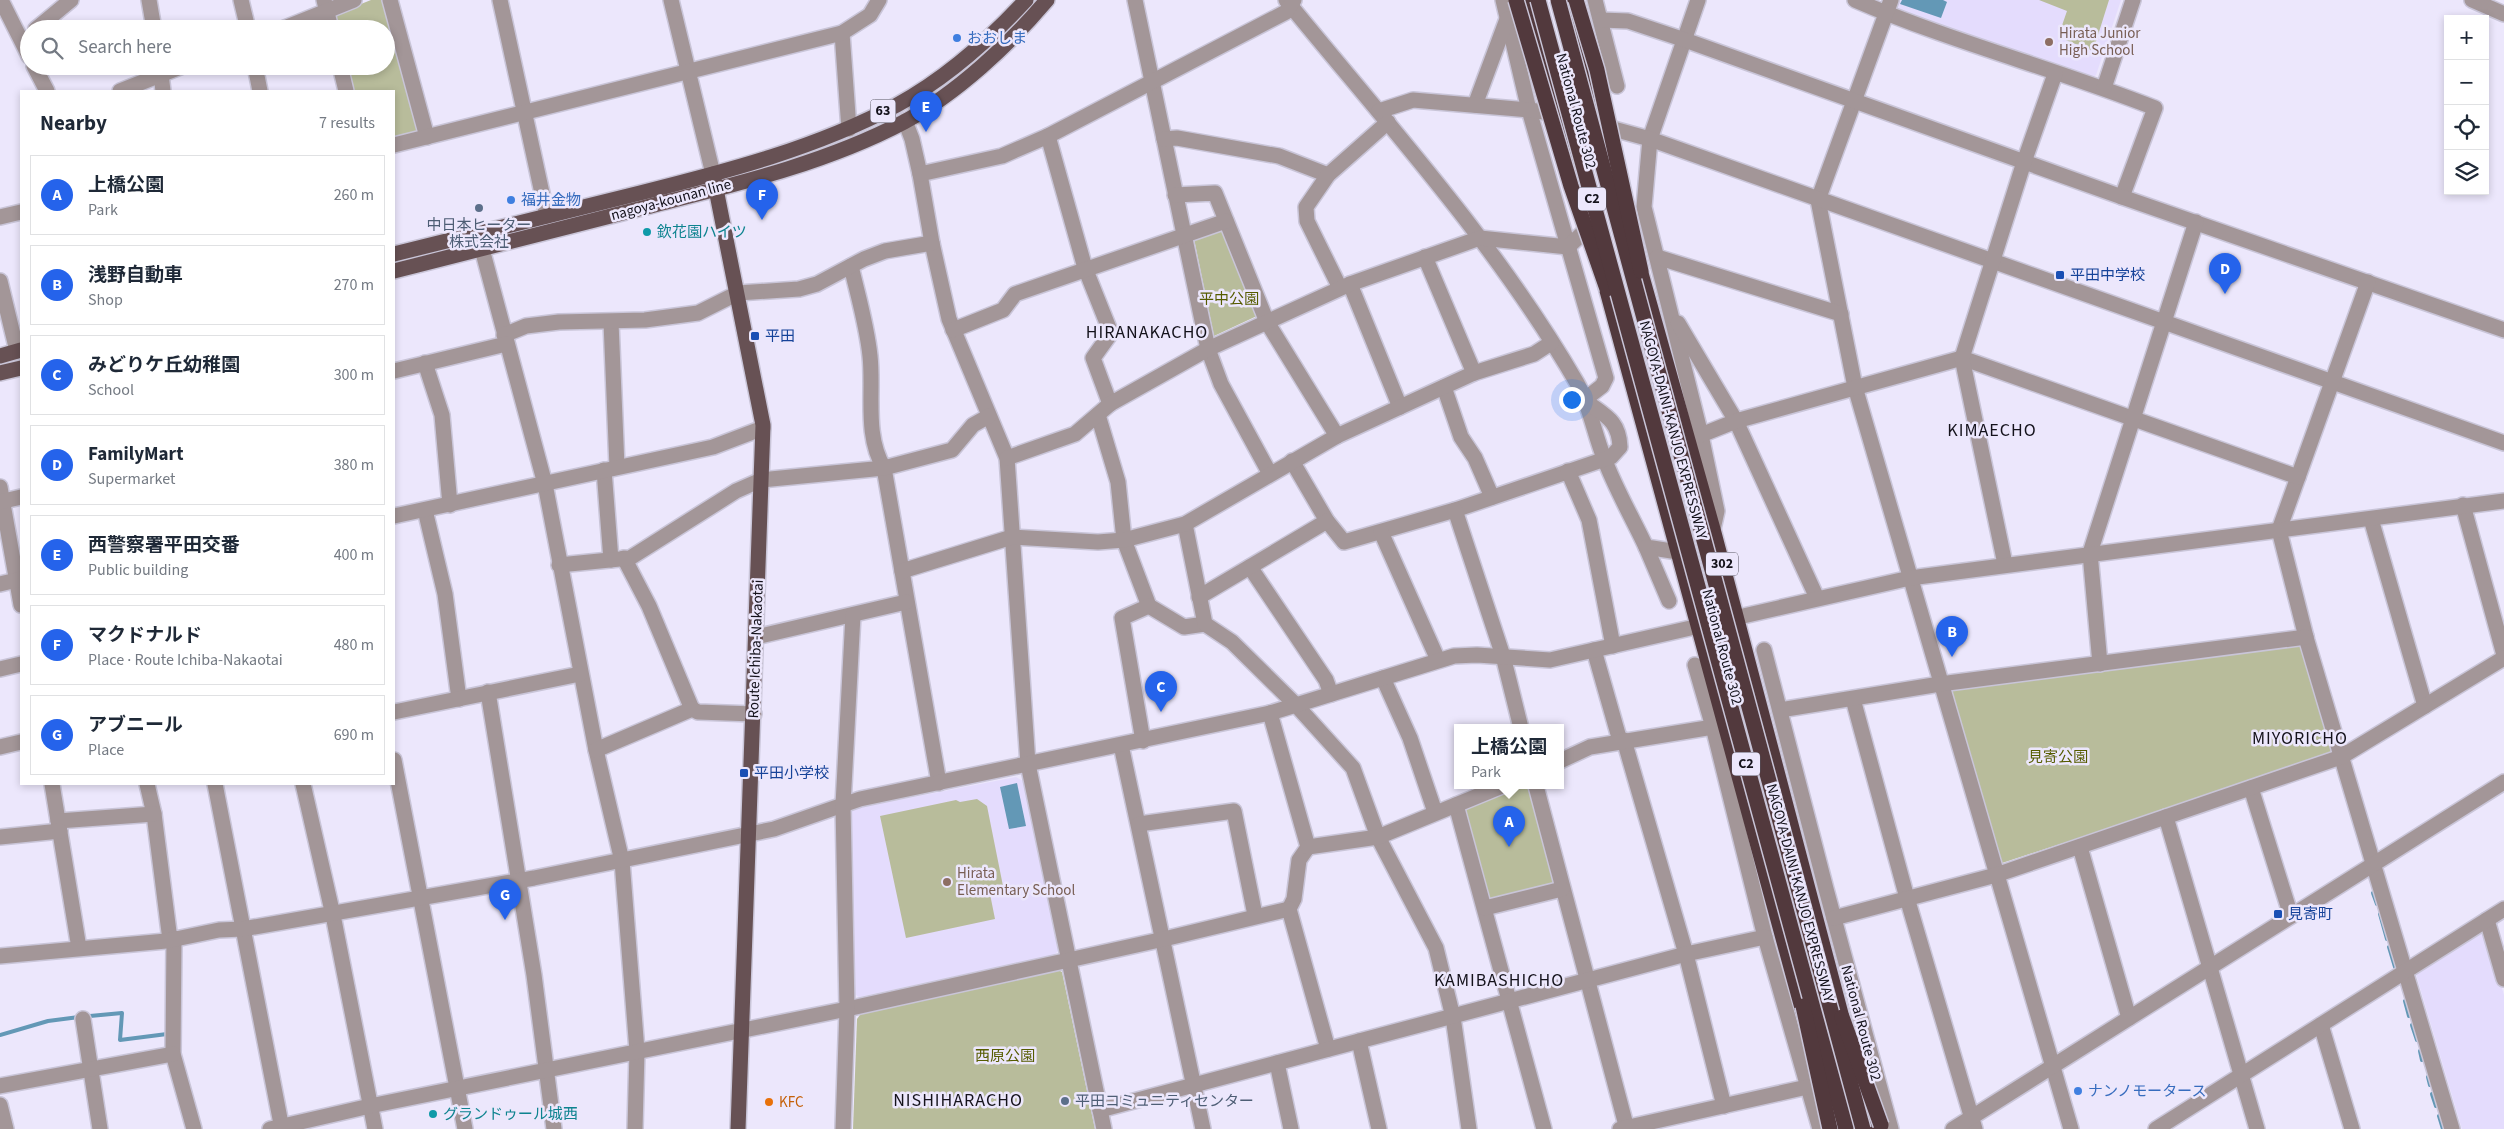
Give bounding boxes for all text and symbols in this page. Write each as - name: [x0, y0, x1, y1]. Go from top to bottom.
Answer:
- map controls: [2444, 15, 2489, 195]
- button: +: [2444, 15, 2489, 60]
- search box: [20, 20, 395, 75]
- place label: Hirata Junior High School: [2059, 23, 2141, 61]
- place label: おおしま: [967, 28, 1027, 49]
- marker: おおしま: [951, 32, 963, 44]
- icon: search: [38, 34, 66, 62]
- text: Search here: [78, 34, 172, 61]
- marker: Hirata Junior High School: [2043, 36, 2055, 48]
- street label: National Route 302: [1550, 51, 1602, 171]
- button: −: [2444, 60, 2489, 105]
- pin: E: [910, 91, 942, 132]
- road number: 63: [870, 100, 896, 122]
- button: locate: [2444, 105, 2489, 150]
- text: Nearby: [40, 108, 107, 138]
- text: 7 results: [319, 112, 375, 134]
- button: layers: [2444, 150, 2489, 195]
- text: 上橋公園: [88, 172, 164, 199]
- street label: nagoya-kounan line: [609, 174, 733, 226]
- pin: F: [746, 179, 778, 220]
- text: A: [52, 184, 62, 206]
- text: 260 m: [334, 184, 374, 206]
- road number: C2: [1578, 188, 1606, 210]
- place label: 福井金物: [521, 190, 581, 211]
- marker: 福井金物: [505, 194, 517, 206]
- text: Park: [88, 199, 118, 221]
- marker: 中日本ヒーター 株式会社: [473, 202, 485, 214]
- place label: 中日本ヒーター 株式会社: [426, 215, 532, 253]
- place label: 欽花園ハイツ: [657, 222, 747, 243]
- marker: 欽花園ハイツ: [641, 226, 653, 238]
- pin: D: [2209, 253, 2241, 294]
- text: 浅野自動車: [88, 262, 183, 289]
- place label: 平田中学校: [2070, 265, 2145, 286]
- marker: 平田中学校: [2054, 269, 2066, 281]
- text: B: [52, 274, 62, 296]
- text: 270 m: [334, 274, 374, 296]
- text: Shop: [88, 289, 123, 311]
- park label: 平中公園: [1199, 289, 1259, 310]
- street label: NAGOYA-DAINI-KANJO EXPRESSWAY: [1634, 318, 1713, 542]
- district label: HIRANAKACHO: [1086, 320, 1208, 345]
- place label: 平田: [765, 326, 795, 347]
- marker: 平田: [749, 330, 761, 342]
- text: みどりケ丘幼稚園: [88, 352, 240, 379]
- text: C: [52, 364, 62, 386]
- text: 300 m: [334, 364, 374, 386]
- text: School: [88, 379, 134, 401]
- your location: [1559, 387, 1585, 413]
- district label: KIMAECHO: [1947, 418, 2037, 443]
- text: FamilyMart: [88, 441, 183, 468]
- text: D: [52, 454, 62, 476]
- text: 380 m: [334, 454, 374, 476]
- text: Supermarket: [88, 468, 175, 490]
- text: 西警察署平田交番: [88, 532, 240, 559]
- text: E: [53, 544, 61, 566]
- text: 400 m: [334, 544, 374, 566]
- road number: 302: [1706, 552, 1738, 576]
- text: Public building: [88, 559, 188, 581]
- street label: Route Ichiba-Nakaotai: [743, 579, 769, 719]
- street label: National Route 302: [1696, 587, 1748, 707]
- pin: B: [1936, 616, 1968, 657]
- text: マクドナルド: [88, 622, 202, 649]
- text: F: [53, 634, 61, 656]
- text: 480 m: [334, 634, 374, 656]
- text: Place · Route Ichiba-Nakaotai: [88, 649, 283, 671]
- pin: C: [1145, 671, 1177, 712]
- text: アブニール: [88, 712, 183, 739]
- text: G: [52, 724, 62, 746]
- text: 690 m: [334, 724, 374, 746]
- popup: [1454, 724, 1564, 789]
- district label: MIYORICHO: [2252, 726, 2348, 751]
- text: 上橋公園: [1471, 734, 1547, 761]
- text: Place: [88, 739, 124, 761]
- park label: 見寄公園: [2028, 747, 2088, 768]
- road number: C2: [1732, 752, 1760, 776]
- text: Park: [1471, 761, 1501, 783]
- place label: 平田小学校: [754, 763, 829, 784]
- marker: 平田小学校: [738, 767, 750, 779]
- street label: NAGOYA-DAINI-KANJO EXPRESSWAY: [1761, 781, 1840, 1005]
- pin: A: [1493, 806, 1525, 847]
- place label: Hirata Elementary School: [957, 863, 1075, 901]
- marker: Hirata Elementary School: [941, 876, 953, 888]
- pin: G: [489, 879, 521, 920]
- place label: 見寄町: [2288, 904, 2333, 925]
- marker: 見寄町: [2272, 908, 2284, 920]
- street label: National Route 302: [1835, 963, 1887, 1083]
- district label: KAMIBASHICHO: [1434, 968, 1564, 993]
- park label: 西原公園: [975, 1046, 1035, 1067]
- place label: ナンノモータース: [2088, 1081, 2207, 1102]
- marker: ナンノモータース: [2072, 1085, 2084, 1097]
- district label: NISHIHARACHO: [893, 1088, 1023, 1113]
- place label: 平田コミュニティセンター: [1075, 1091, 1254, 1112]
- place label: KFC: [779, 1092, 804, 1113]
- marker: 平田コミュニティセンター: [1059, 1095, 1071, 1107]
- marker: KFC: [763, 1096, 775, 1108]
- place label: グランドゥール城西: [443, 1104, 578, 1125]
- marker: グランドゥール城西: [427, 1108, 439, 1120]

